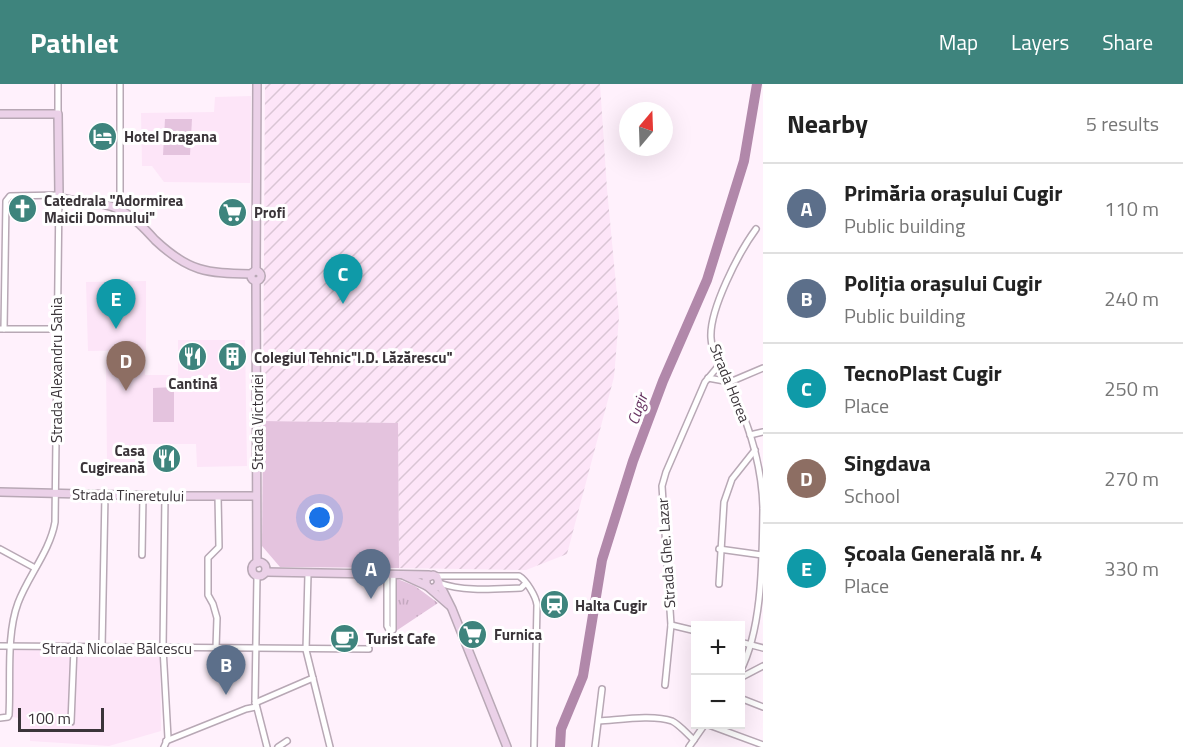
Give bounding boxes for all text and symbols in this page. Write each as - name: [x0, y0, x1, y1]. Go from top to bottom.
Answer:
- text: Pathlet: [30, 21, 118, 64]
- text: Map: [939, 26, 978, 58]
- text: Layers: [1011, 26, 1069, 58]
- text: Share: [1102, 26, 1153, 58]
- north arrow: [619, 102, 673, 156]
- text: Nearby: [787, 104, 868, 143]
- text: 5 results: [1086, 108, 1159, 139]
- hotel icon: Hotel Dragana: [87, 120, 119, 152]
- place label: Hotel Dragana: [124, 125, 217, 148]
- text: Primăria orașului Cugir: [844, 176, 1062, 210]
- place label: Catedrala "Adormirea Maicii Domnului": [44, 189, 184, 229]
- church icon: Catedrala "Adormirea Maicii Domnului": [7, 193, 39, 225]
- text: A: [800, 193, 813, 224]
- text: 110 m: [1104, 193, 1159, 224]
- supermarket icon: Profi: [217, 196, 249, 228]
- place label: Profi: [254, 201, 286, 224]
- text: Public building: [844, 210, 965, 241]
- pin: C: [324, 254, 362, 304]
- text: Poliția orașului Cugir: [844, 266, 1042, 300]
- pin: E: [96, 280, 136, 329]
- text: B: [800, 283, 813, 314]
- text: 240 m: [1104, 283, 1159, 314]
- street label: Strada Alexandru Sahia: [45, 297, 68, 443]
- text: Public building: [844, 300, 965, 331]
- restaurant icon: Cantină: [177, 340, 209, 372]
- street label: Strada Horea: [704, 340, 756, 426]
- building icon: Colegiul Tehnic"I.D. Lăzărescu": [217, 341, 249, 373]
- pin: D: [106, 342, 146, 391]
- place label: Colegiul Tehnic"I.D. Lăzărescu": [254, 346, 453, 369]
- text: TecnoPlast Cugir: [844, 356, 1002, 390]
- place label: Cantină: [168, 372, 218, 395]
- text: C: [801, 373, 812, 404]
- text: 250 m: [1104, 373, 1159, 404]
- street label: Strada Victoriei: [246, 374, 269, 470]
- water label: Cugir: [620, 388, 654, 428]
- text: Place: [844, 390, 889, 421]
- place label: Casa Cugireană: [80, 439, 145, 479]
- restaurant icon: Casa Cugireană: [150, 443, 182, 475]
- text: Singdava: [844, 446, 931, 480]
- text: D: [800, 463, 813, 494]
- text: 270 m: [1104, 463, 1159, 494]
- text: School: [844, 480, 900, 511]
- street label: Strada Tineretului: [72, 483, 184, 507]
- street label: Strada Ghe. Lazar: [651, 497, 681, 609]
- your location: [305, 503, 334, 532]
- text: Școala Generală nr. 4: [844, 536, 1042, 570]
- pin: A: [352, 550, 391, 599]
- text: E: [801, 553, 812, 584]
- text: 330 m: [1104, 553, 1159, 584]
- text: Place: [844, 570, 889, 601]
- station icon: Halta Cugir: [538, 589, 570, 621]
- place label: Halta Cugir: [575, 594, 648, 617]
- supermarket icon: Furnica: [457, 618, 489, 650]
- map controls: [691, 621, 745, 729]
- button: +: [691, 621, 745, 675]
- cafe icon: Turist Cafe: [329, 622, 361, 654]
- place label: Furnica: [494, 623, 543, 646]
- place label: Turist Cafe: [366, 627, 436, 650]
- street label: Strada Nicolae Bălcescu: [42, 637, 192, 660]
- pin: B: [206, 646, 246, 695]
- button: −: [691, 675, 745, 729]
- scale bar: [18, 705, 104, 732]
- text: 100 m: [27, 706, 71, 730]

